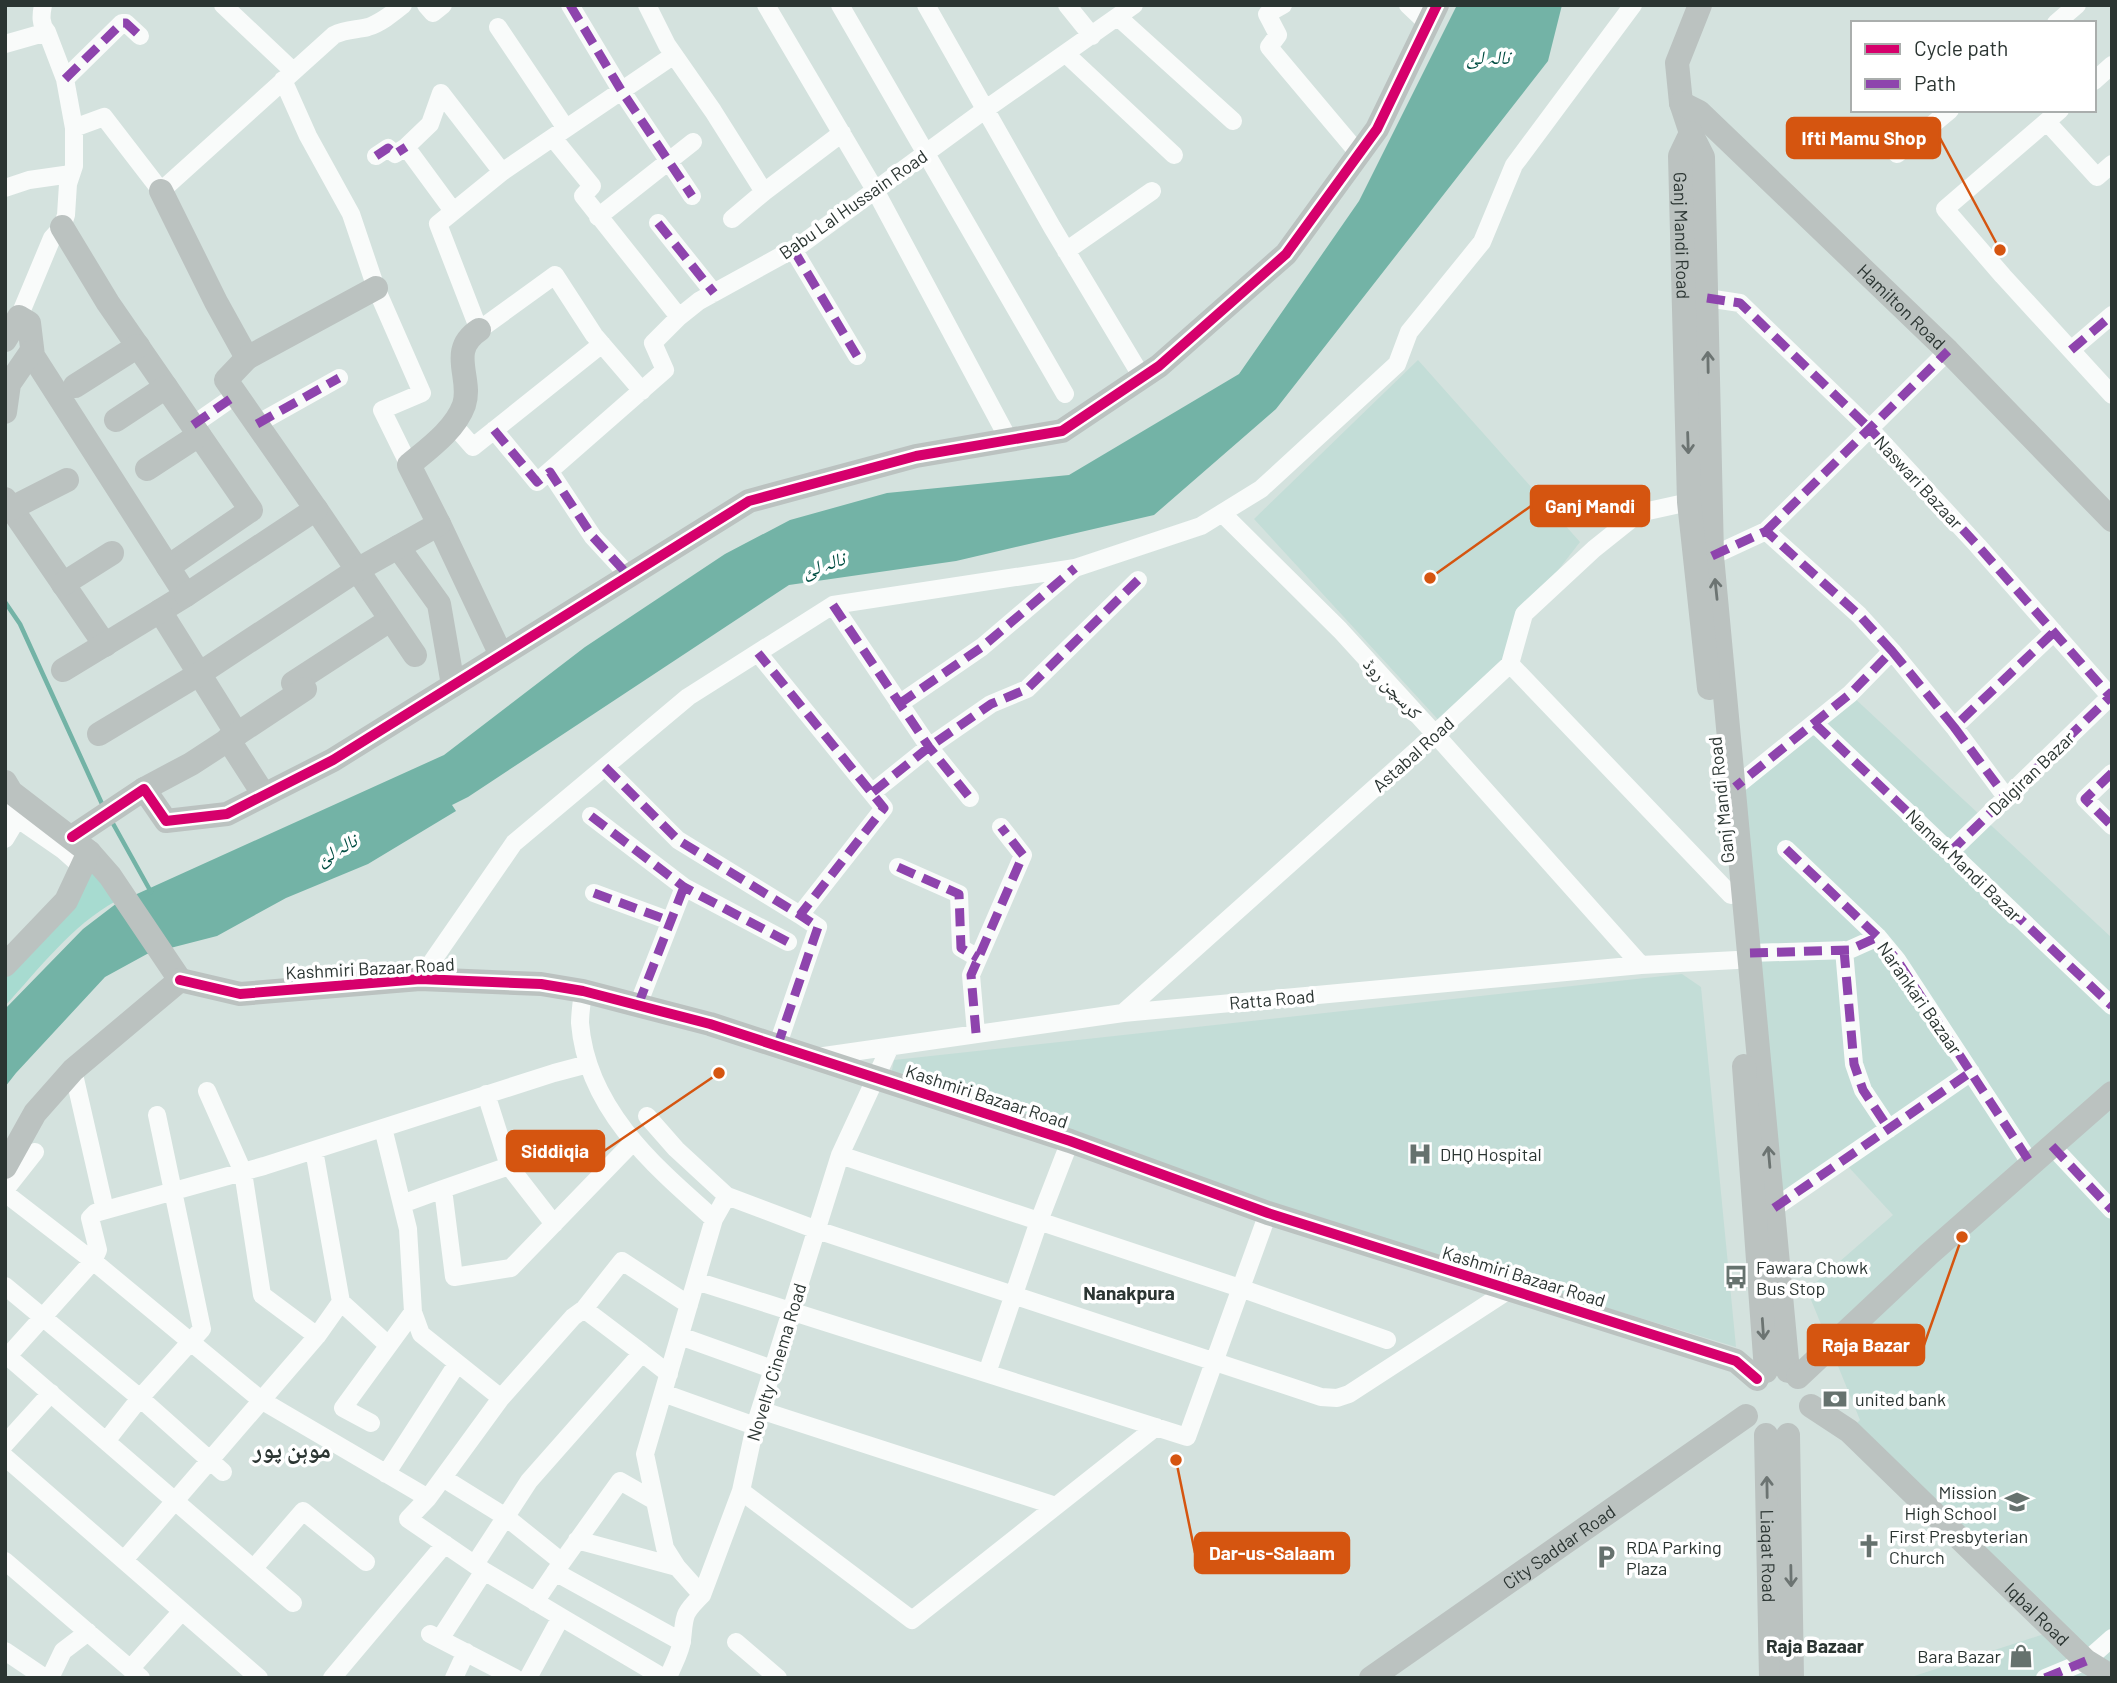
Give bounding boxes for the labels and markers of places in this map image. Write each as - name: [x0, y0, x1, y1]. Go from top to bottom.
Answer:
- callout: Ifti Mamu Shop: [1787, 118, 1940, 158]
- callout: Ganj Mandi: [1531, 486, 1649, 526]
- callout: Siddiqia: [507, 1131, 604, 1171]
- hospital icon: DHQ Hospital: [1406, 1140, 1434, 1168]
- place label: DHQ Hospital: [1440, 1143, 1542, 1165]
- place label: Fawara Chowk Bus Stop: [1756, 1256, 1868, 1299]
- bus stop icon: Fawara Chowk Bus Stop: [1722, 1263, 1750, 1291]
- callout: Raja Bazar: [1808, 1325, 1924, 1365]
- bank icon: united bank: [1821, 1385, 1849, 1413]
- place label: united bank: [1855, 1388, 1946, 1410]
- place label: Mission High School: [1904, 1481, 1997, 1524]
- school or university icon: Mission High School: [2003, 1488, 2031, 1516]
- place label: First Presbyterian Church: [1889, 1525, 2028, 1568]
- church icon: First Presbyterian Church: [1855, 1532, 1883, 1560]
- callout: Dar-us-Salaam: [1195, 1533, 1349, 1573]
- place label: RDA Parking Plaza: [1626, 1536, 1722, 1579]
- parking icon: RDA Parking Plaza: [1592, 1543, 1620, 1571]
- shop icon: Bara Bazar: [2007, 1642, 2035, 1670]
- place label: Bara Bazar: [1917, 1645, 2001, 1667]

